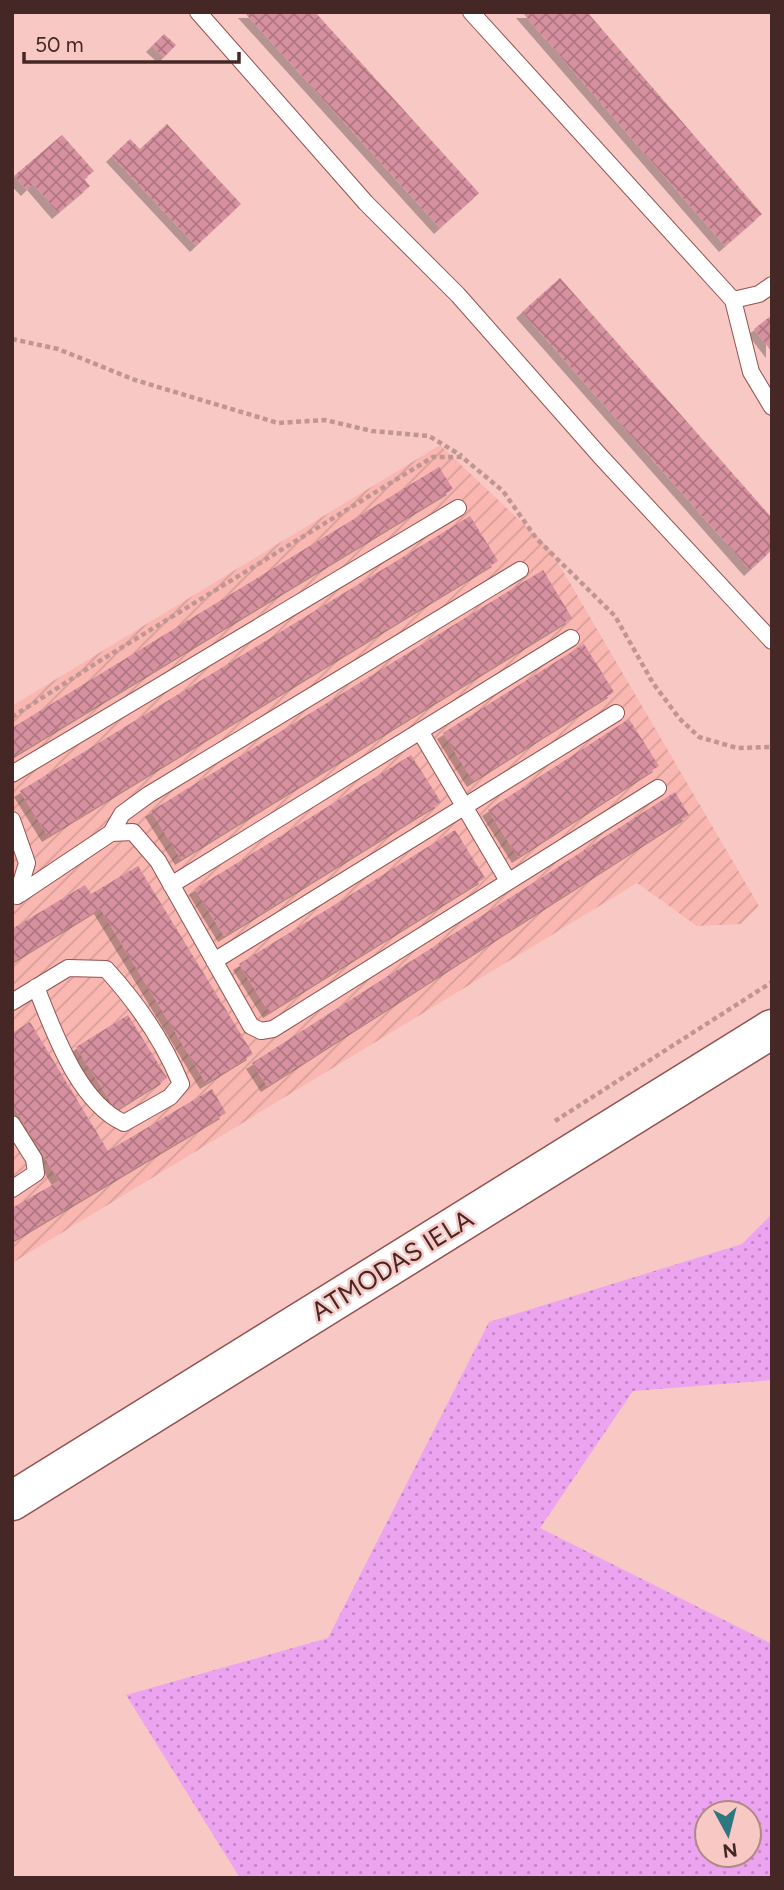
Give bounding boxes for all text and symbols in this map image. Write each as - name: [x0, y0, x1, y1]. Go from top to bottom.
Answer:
- scale bar: [24, 21, 240, 65]
- text: 50 m: [35, 32, 84, 57]
- street label: ATMODAS IELA: [305, 1202, 479, 1328]
- north arrow: [693, 1799, 763, 1869]
- text: N: [721, 1838, 739, 1863]

